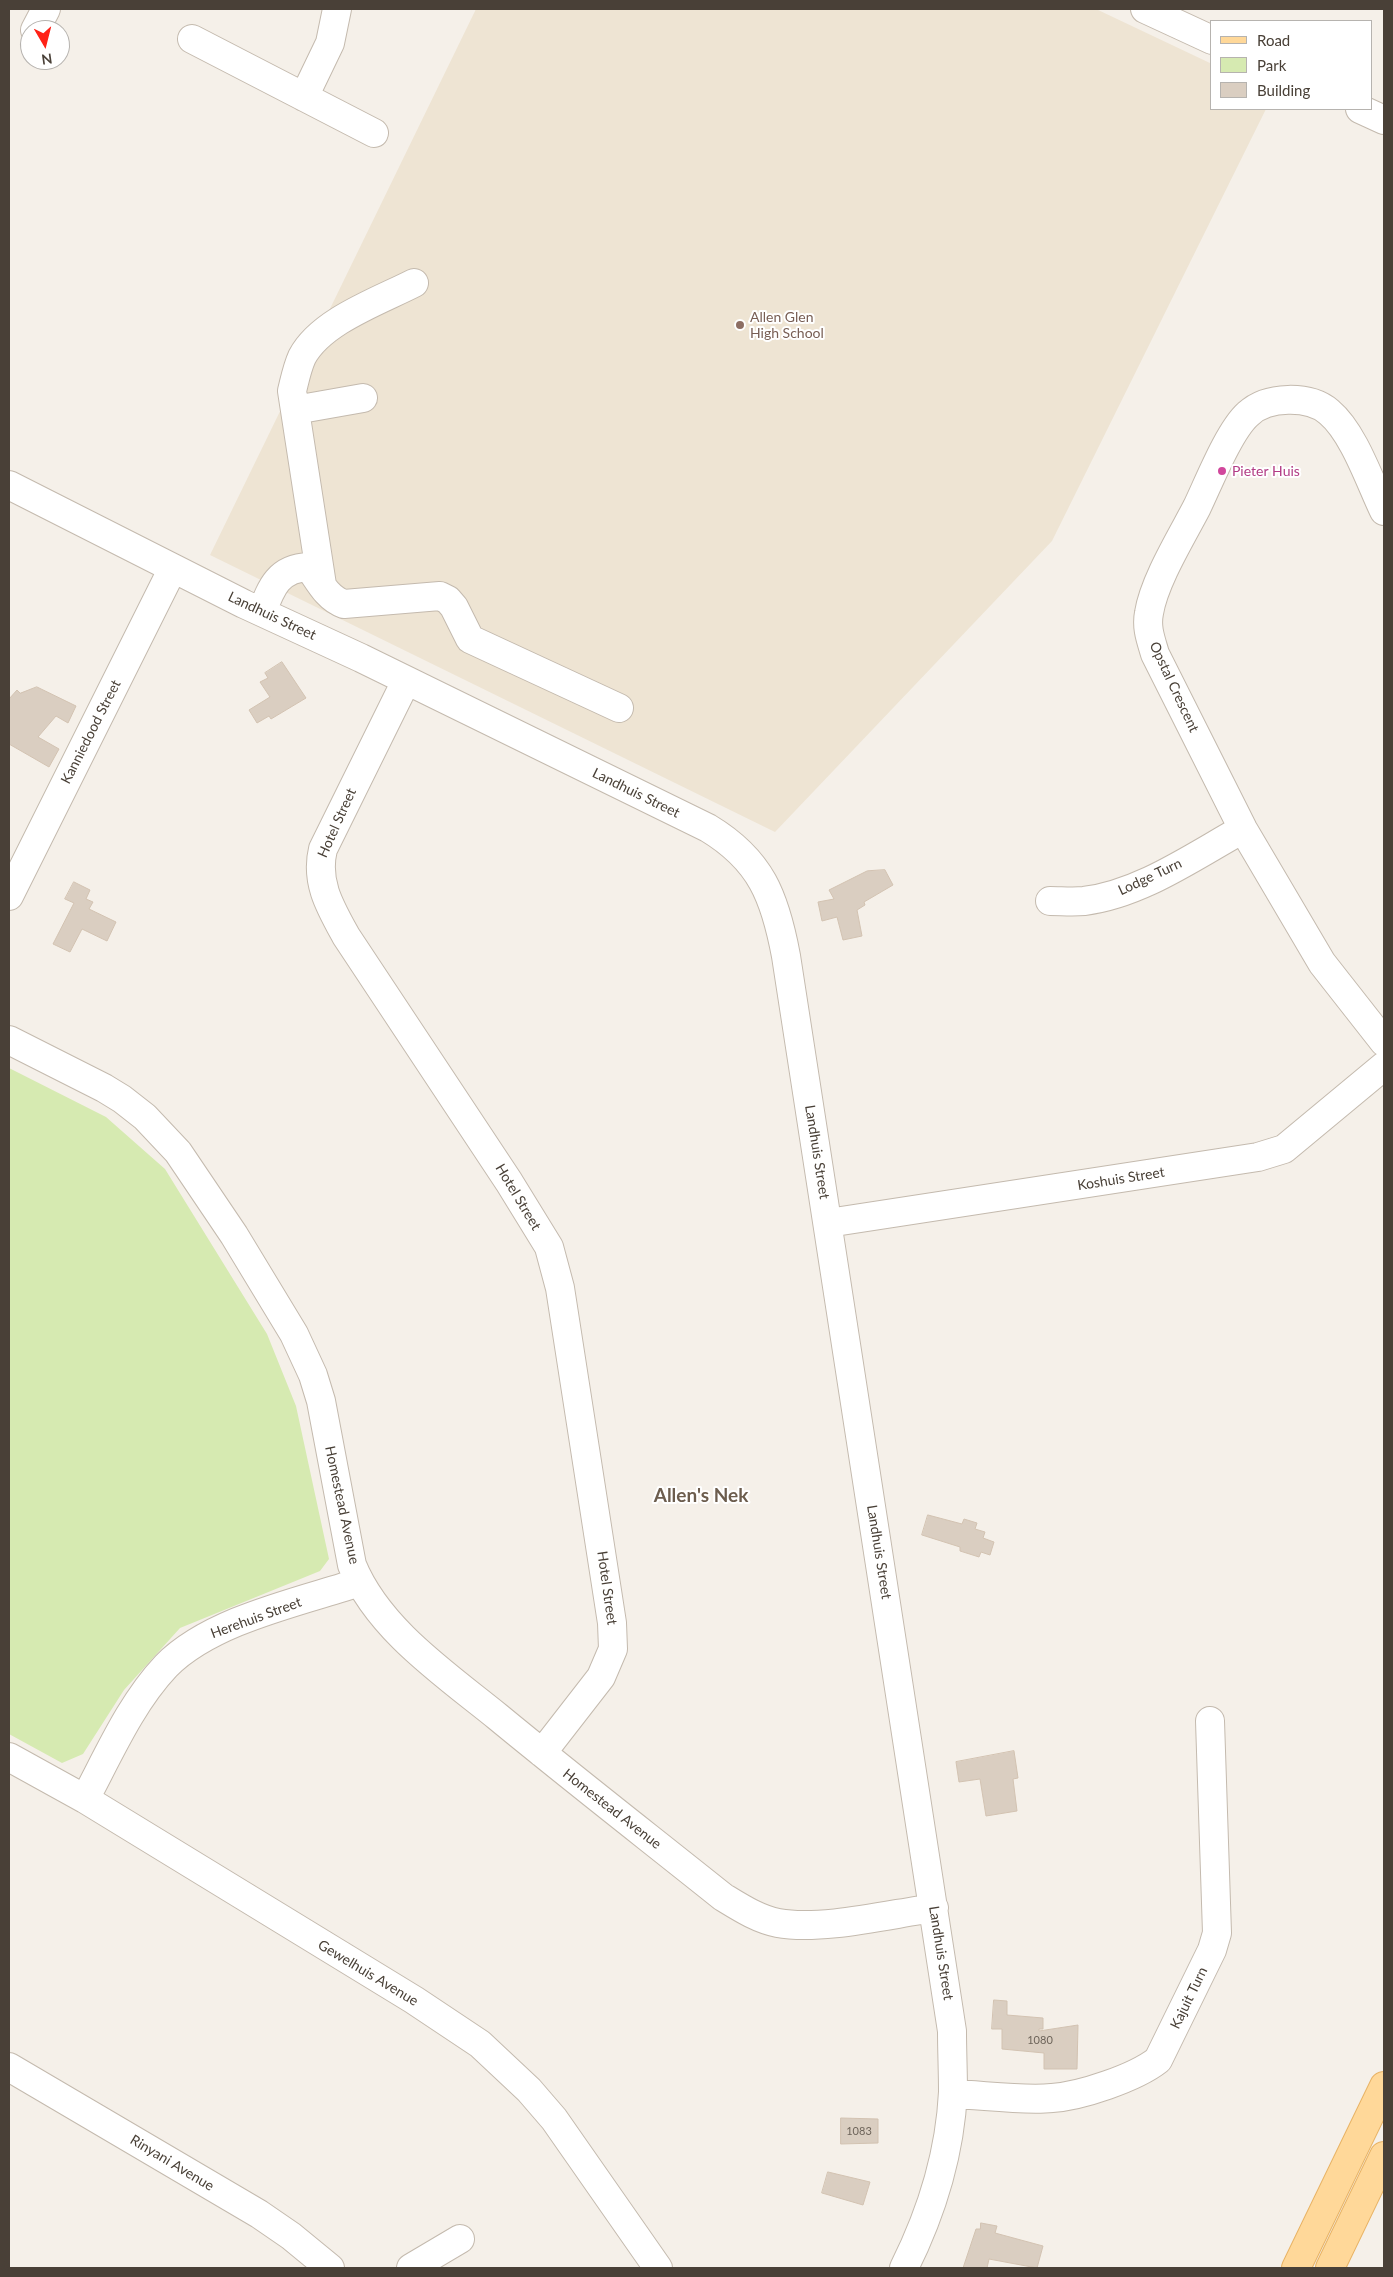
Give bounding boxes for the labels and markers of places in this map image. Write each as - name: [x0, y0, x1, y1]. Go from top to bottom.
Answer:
- place label: Allen Glen High School: [750, 309, 824, 342]
- marker: Allen Glen High School: [734, 319, 746, 331]
- place label: Pieter Huis: [1232, 463, 1300, 479]
- marker: Pieter Huis: [1216, 465, 1228, 477]

